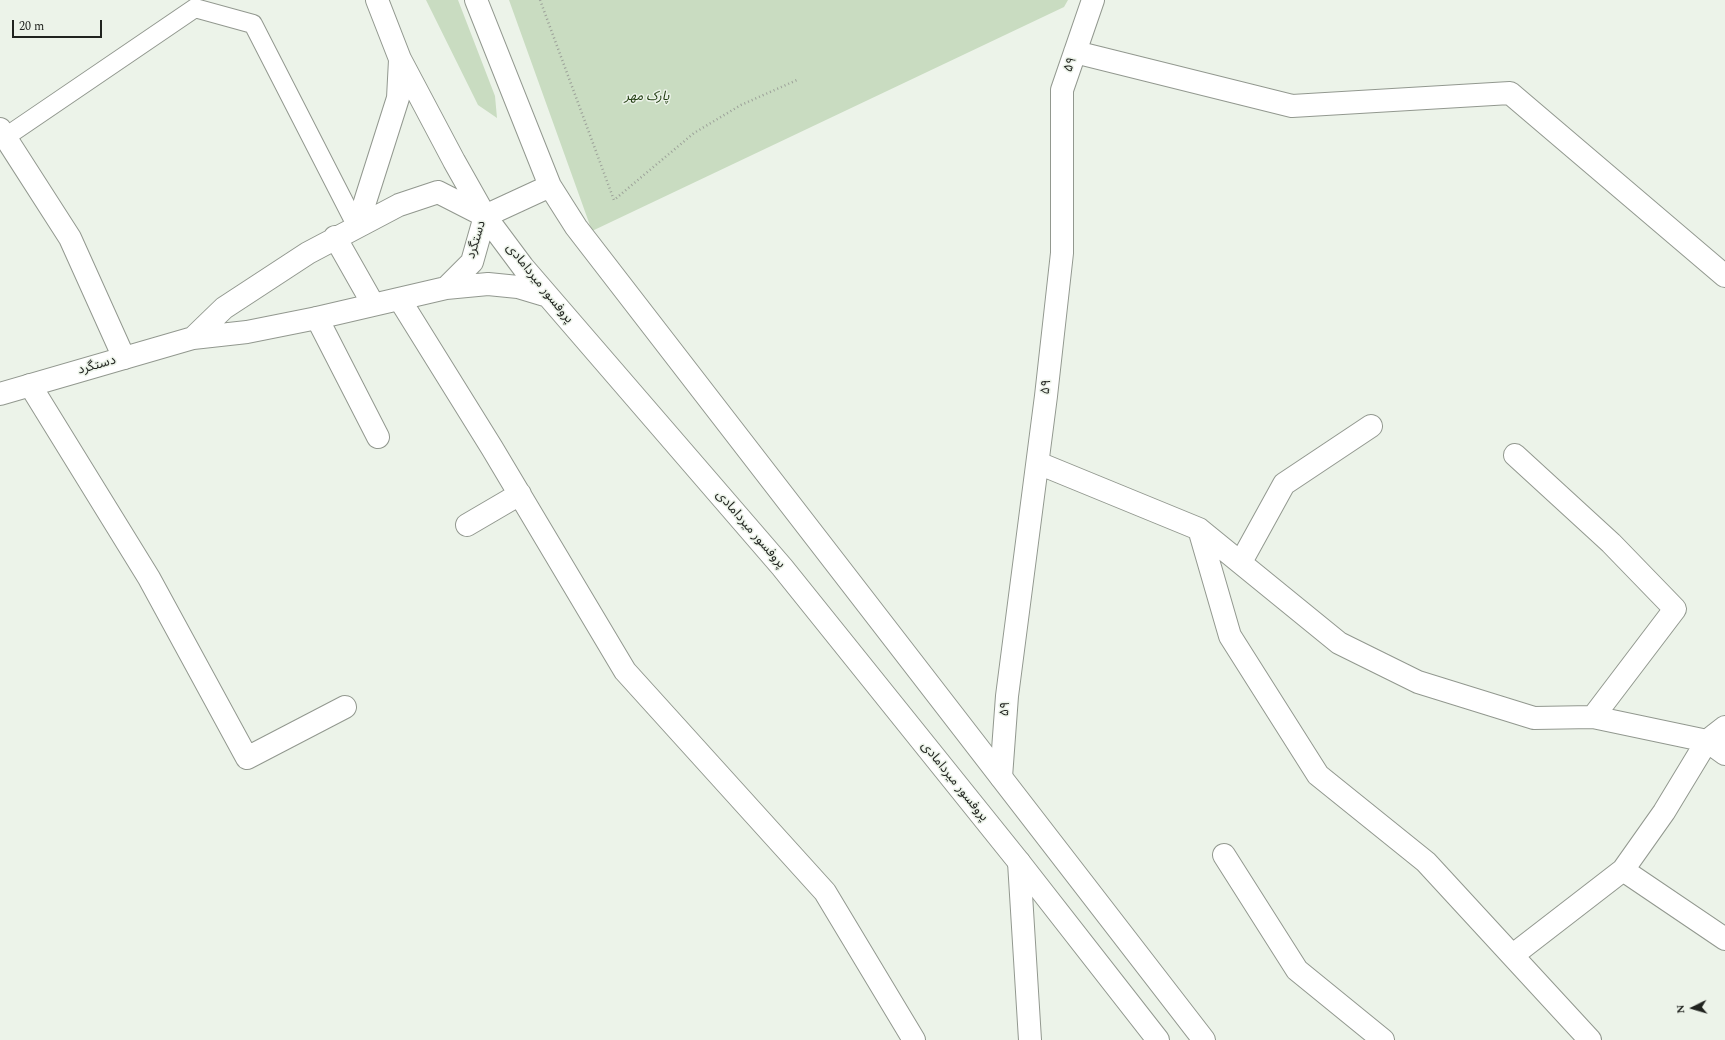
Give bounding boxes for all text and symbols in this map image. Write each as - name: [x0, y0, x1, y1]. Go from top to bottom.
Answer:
- scale bar: [14, 12, 104, 38]
- text: 20 m: [19, 17, 44, 36]
- street label: ۵۹: [1061, 55, 1081, 75]
- park label: پارک مهر: [625, 89, 669, 105]
- street label: دستگرد: [464, 219, 490, 261]
- street label: پروفسور میردامادی: [502, 241, 576, 327]
- street label: دستگرد: [76, 353, 118, 379]
- street label: ۵۹: [1038, 379, 1056, 395]
- street label: پروفسور میردامادی: [712, 488, 788, 572]
- street label: ۵۹: [998, 701, 1014, 717]
- street label: پروفسور میردامادی: [917, 739, 991, 825]
- north arrow: [1673, 988, 1713, 1028]
- text: N: [1672, 1004, 1689, 1014]

